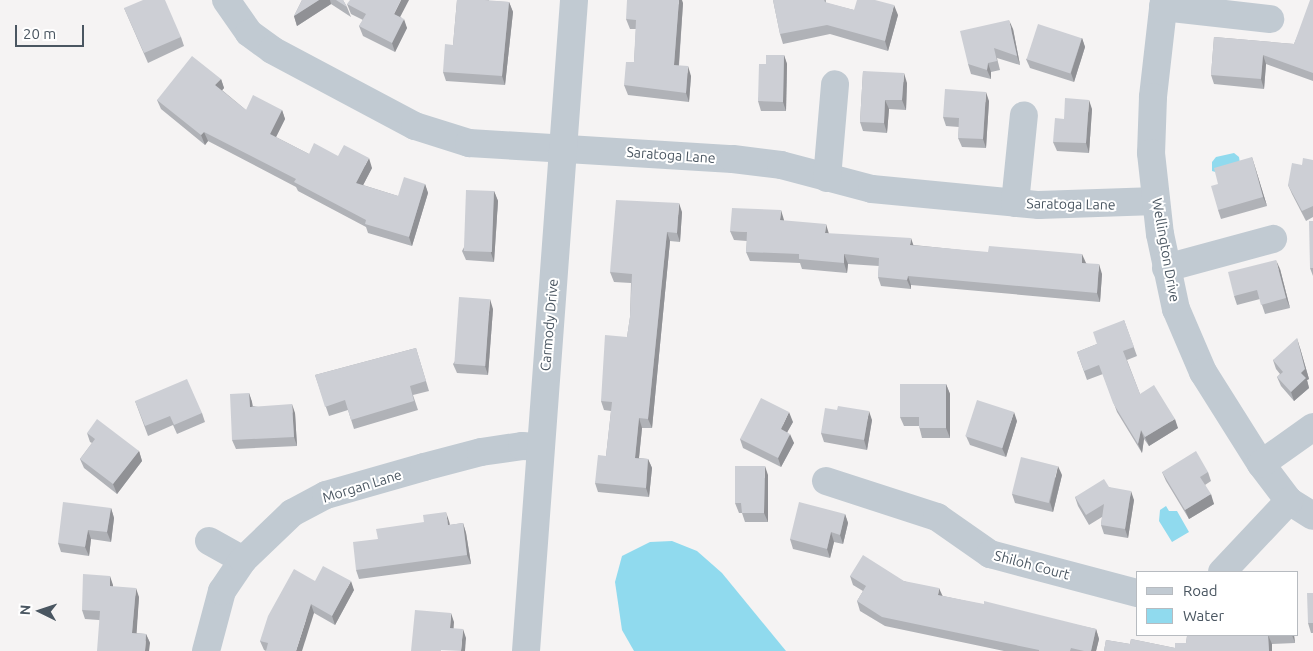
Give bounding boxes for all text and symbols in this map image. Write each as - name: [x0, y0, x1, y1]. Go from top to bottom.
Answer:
- scale bar: [18, 15, 86, 47]
- text: 20 m: [23, 25, 56, 42]
- street label: Saratoga Lane: [626, 144, 716, 166]
- street label: Saratoga Lane: [1026, 195, 1116, 213]
- street label: Wellington Drive: [1149, 197, 1183, 303]
- street label: Carmody Drive: [537, 278, 561, 372]
- street label: Morgan Lane: [320, 466, 404, 506]
- street label: Shiloh Court: [992, 547, 1072, 583]
- legend: [1136, 571, 1298, 636]
- text: Road: [1183, 582, 1218, 599]
- north arrow: [15, 586, 65, 636]
- text: N: [17, 604, 33, 616]
- text: Water: [1183, 607, 1224, 624]

